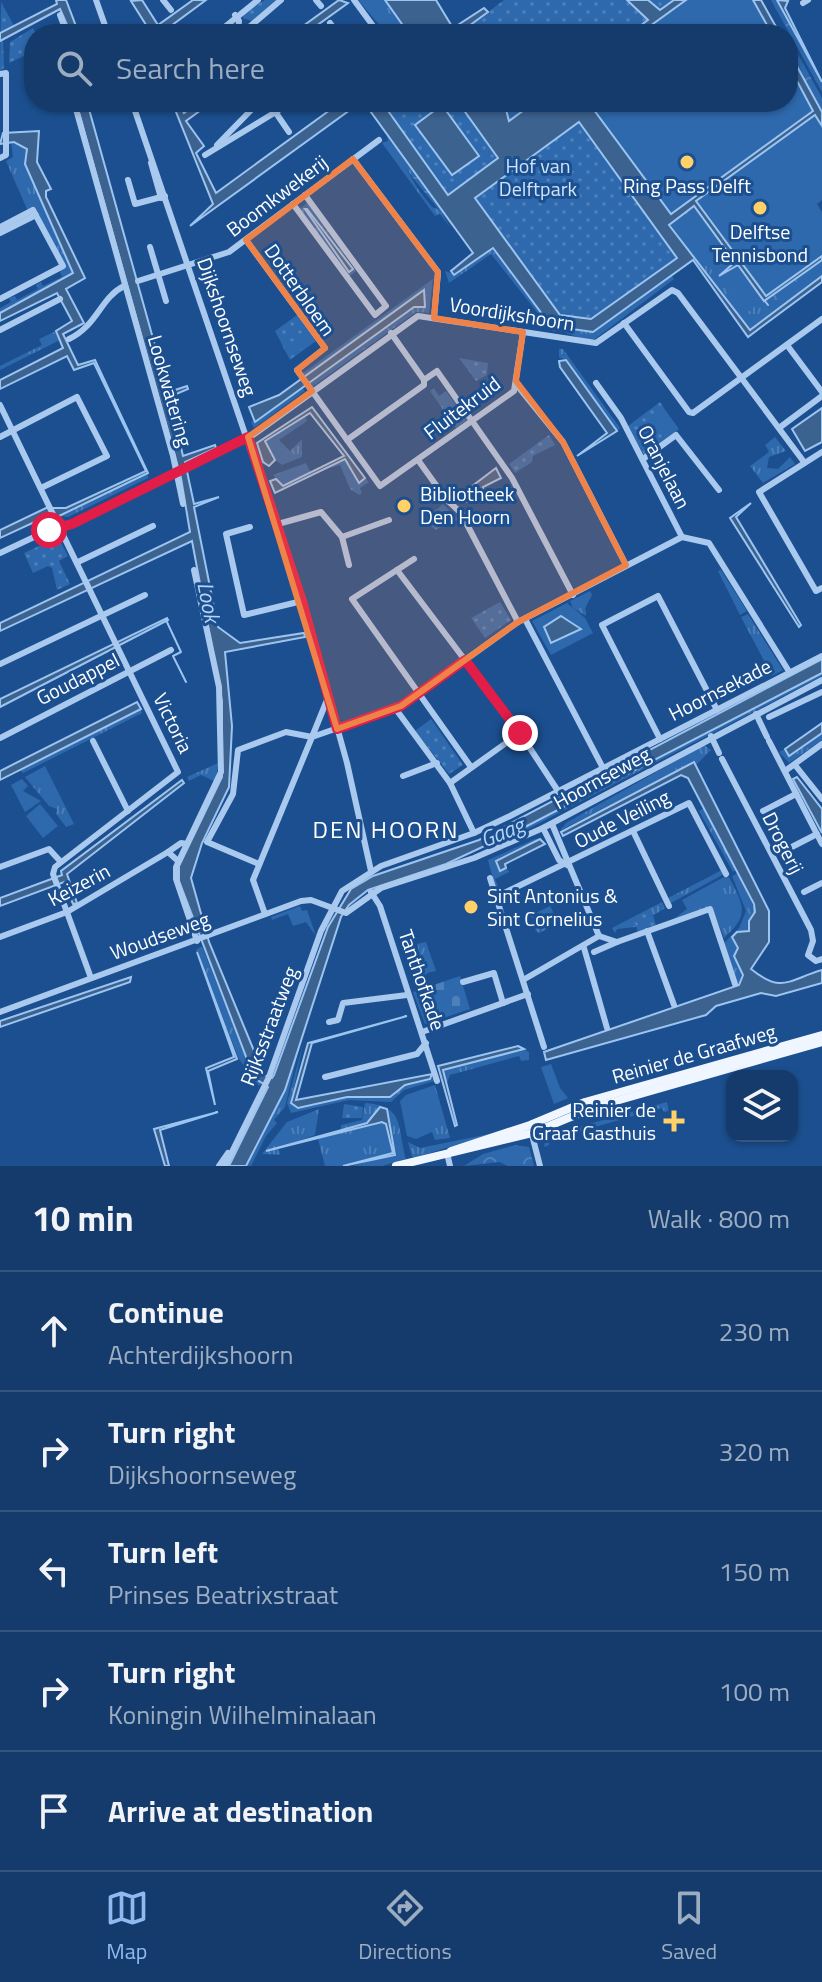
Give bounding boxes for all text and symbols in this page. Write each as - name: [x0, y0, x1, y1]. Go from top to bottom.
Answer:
- search box: [24, 24, 798, 112]
- text: Search here: [116, 45, 265, 91]
- icon: search: [52, 46, 96, 90]
- street label: Boomkwekerij: [219, 147, 334, 244]
- park label: Hof van Delftpark: [499, 150, 578, 204]
- marker: Ring Pass Delft: [678, 153, 696, 171]
- place label: Ring Pass Delft: [623, 170, 751, 201]
- marker: Delftse Tennisbond: [751, 199, 769, 217]
- place label: Delftse Tennisbond: [712, 216, 808, 270]
- street label: Dotterbloem: [257, 237, 344, 342]
- street label: Dijkshoornseweg: [189, 253, 266, 400]
- street label: Voordijkshoorn: [447, 288, 577, 339]
- street label: Lookwatering: [140, 331, 201, 450]
- street label: Fluitekruid: [417, 368, 507, 447]
- street label: Oranjelaan: [630, 419, 699, 514]
- place label: Bibliotheek Den Hoorn: [420, 478, 515, 532]
- marker: Bibliotheek Den Hoorn: [395, 497, 413, 515]
- route start: [31, 512, 67, 548]
- water label: Look: [188, 579, 230, 627]
- street label: Goudappel: [31, 644, 125, 713]
- street label: Hoornsekade: [663, 650, 777, 729]
- street label: Victoria: [146, 687, 201, 758]
- route end: [502, 715, 538, 751]
- street label: Hoornseweg: [547, 738, 656, 817]
- street label: Oude Veiling: [568, 781, 675, 856]
- street label: Drogerij: [755, 806, 812, 879]
- water label: Gaag: [475, 807, 532, 856]
- district label: DEN HOORN: [312, 811, 460, 847]
- street label: Keizerin: [42, 855, 116, 914]
- place label: Sint Antonius & Sint Cornelius: [487, 880, 618, 934]
- marker: Sint Antonius & Sint Cornelius: [462, 898, 480, 916]
- street label: Woudseweg: [106, 903, 214, 968]
- street label: Tanthofkade: [391, 925, 454, 1034]
- street label: Rijksstraatweg: [232, 962, 306, 1090]
- street label: Reinier de Graafweg: [608, 1015, 780, 1092]
- map controls: [726, 1070, 798, 1142]
- button: layers: [726, 1070, 798, 1142]
- place label: Reinier de Graaf Gasthuis: [532, 1094, 656, 1148]
- marker: Reinier de Graaf Gasthuis: [663, 1110, 685, 1132]
- text: 10 min: [32, 1192, 134, 1244]
- text: Walk · 800 m: [648, 1199, 790, 1238]
- text: Continue: [108, 1289, 224, 1335]
- icon: ahead: [32, 1309, 76, 1353]
- text: 230 m: [719, 1312, 790, 1351]
- text: Achterdijkshoorn: [108, 1335, 294, 1374]
- text: Turn right: [108, 1409, 236, 1455]
- icon: right: [32, 1429, 76, 1473]
- text: 320 m: [719, 1432, 790, 1471]
- text: Dijkshoornseweg: [108, 1455, 296, 1494]
- text: Turn left: [108, 1529, 218, 1575]
- icon: left: [32, 1549, 76, 1593]
- text: 150 m: [719, 1552, 790, 1591]
- text: Prinses Beatrixstraat: [108, 1575, 338, 1614]
- text: Turn right: [108, 1649, 236, 1695]
- icon: right: [32, 1669, 76, 1713]
- text: 100 m: [719, 1672, 790, 1711]
- text: Koningin Wilhelminalaan: [108, 1695, 377, 1734]
- text: Arrive at destination: [108, 1788, 373, 1834]
- icon: arrive: [32, 1789, 76, 1833]
- tab: Map: [105, 1886, 149, 1968]
- tab: Directions: [358, 1886, 452, 1968]
- tab: Saved: [661, 1886, 717, 1968]

